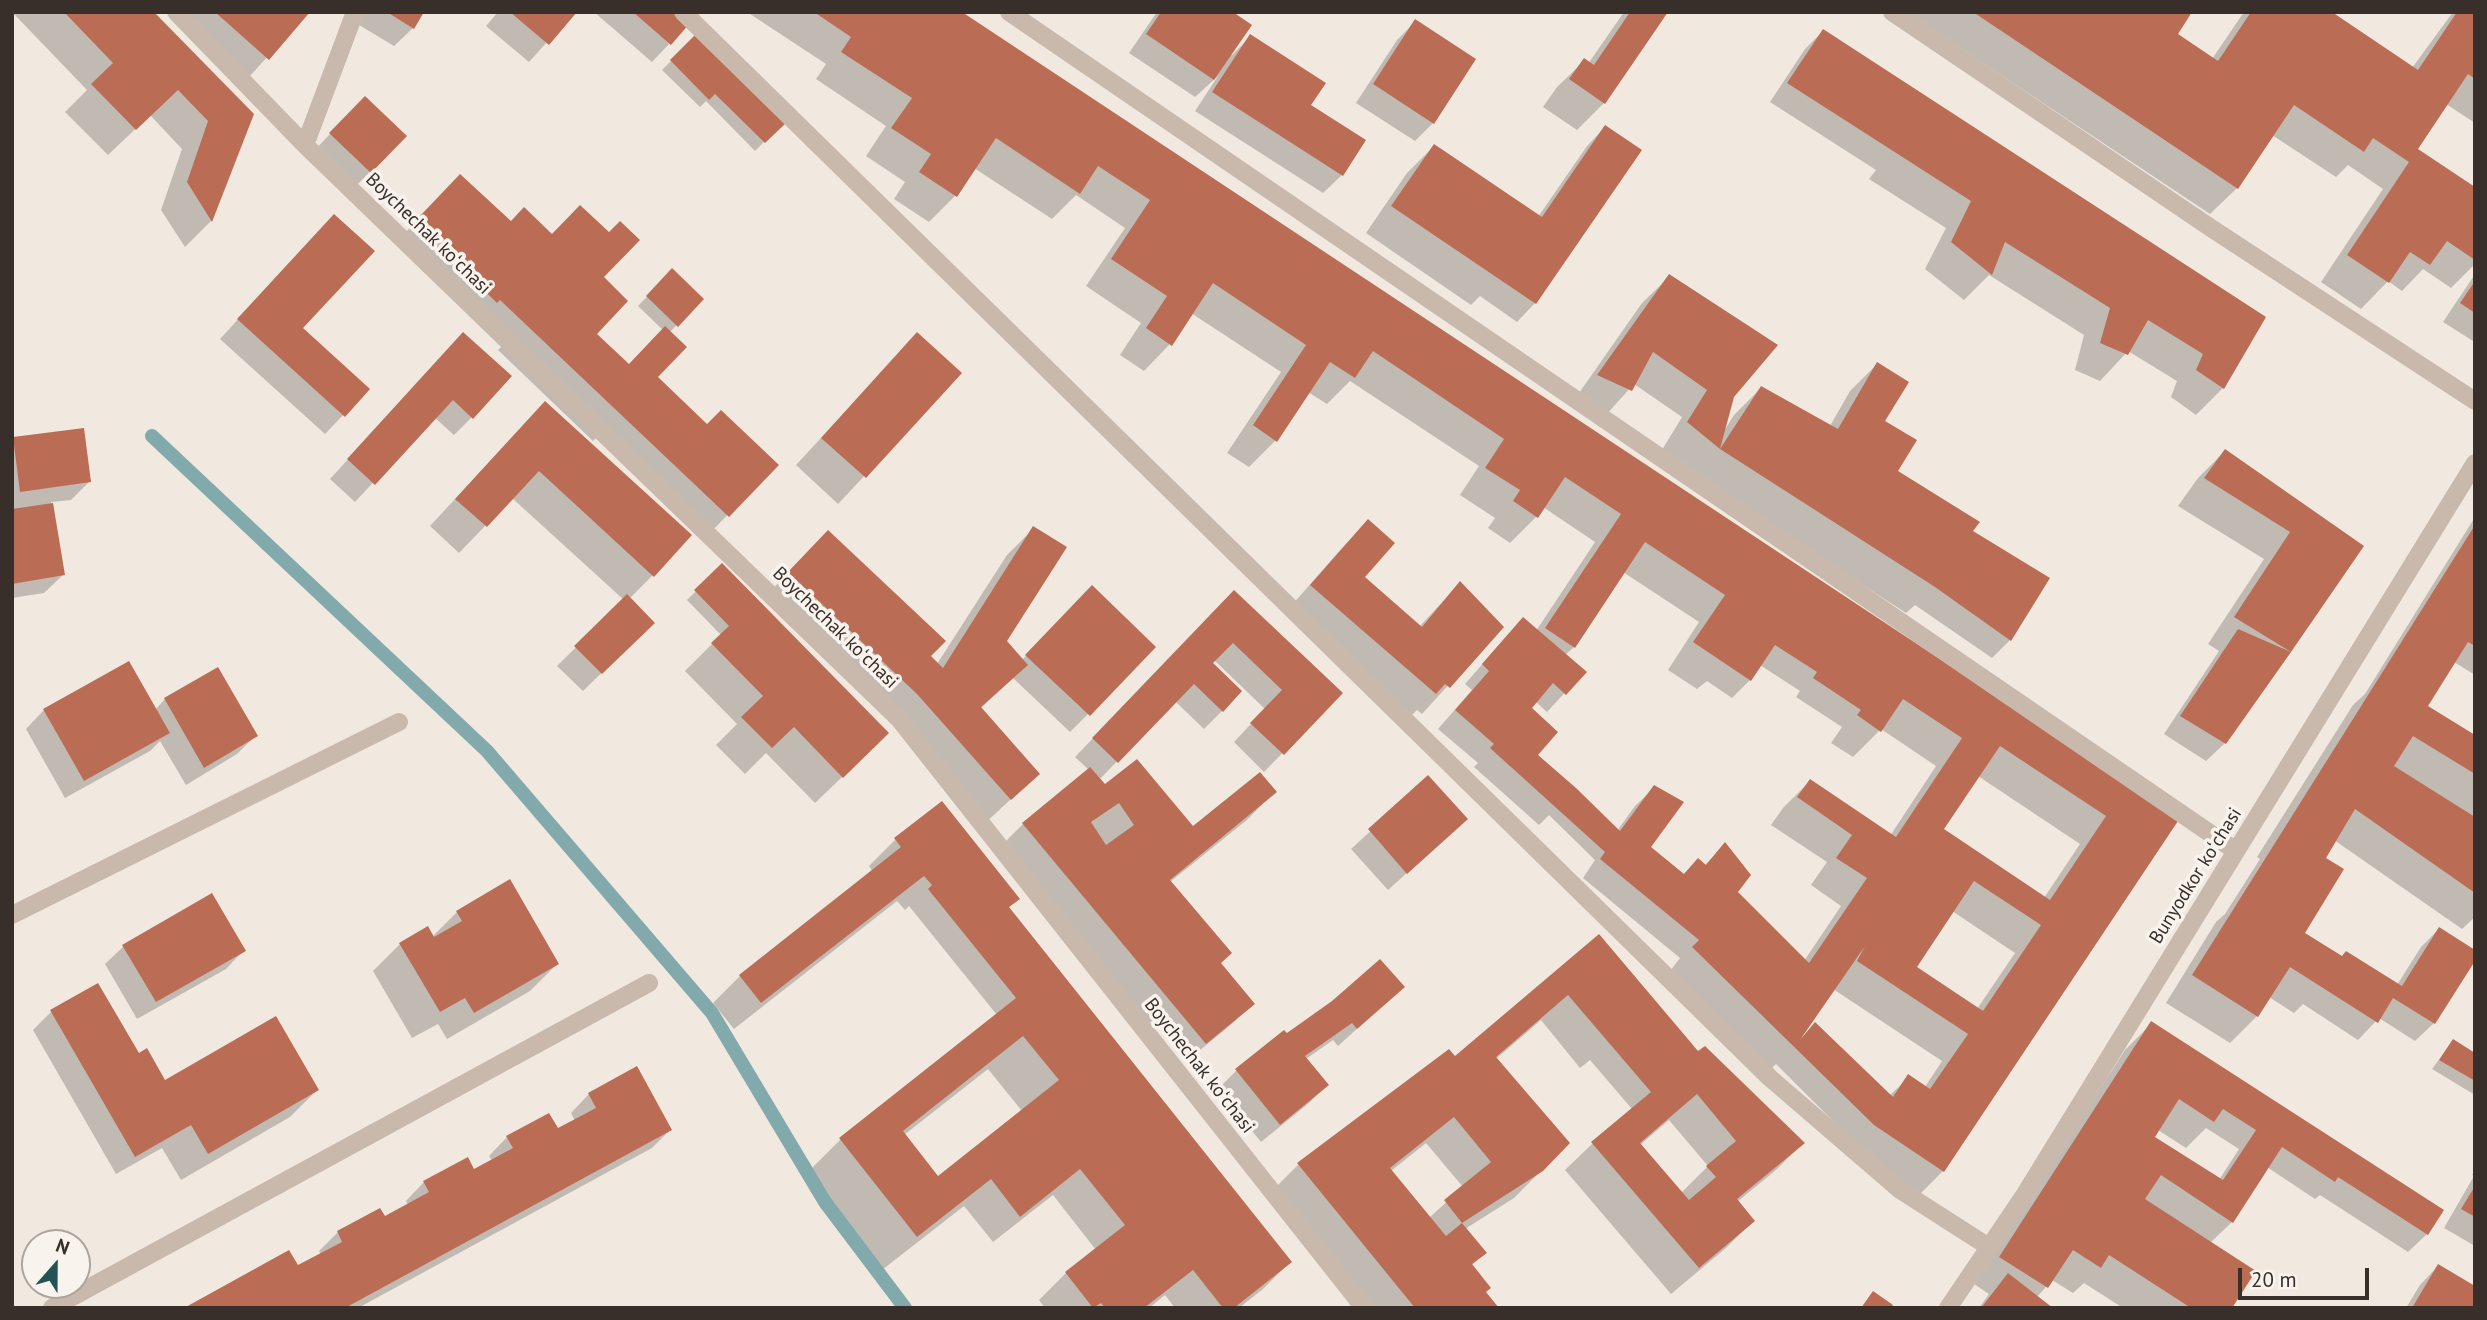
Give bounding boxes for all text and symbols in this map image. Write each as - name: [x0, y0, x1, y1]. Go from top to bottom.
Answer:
- street label: Boychechak koʻchasi: [361, 168, 495, 300]
- street label: Boychechak koʻchasi: [768, 562, 902, 694]
- street label: Bunyodkor koʻchasi: [2145, 804, 2247, 948]
- street label: Boychechak koʻchasi: [1139, 994, 1259, 1138]
- north arrow: [21, 1229, 91, 1299]
- text: N: [53, 1233, 73, 1260]
- scale bar: [2242, 1254, 2373, 1298]
- text: 20 m: [2251, 1266, 2297, 1293]

